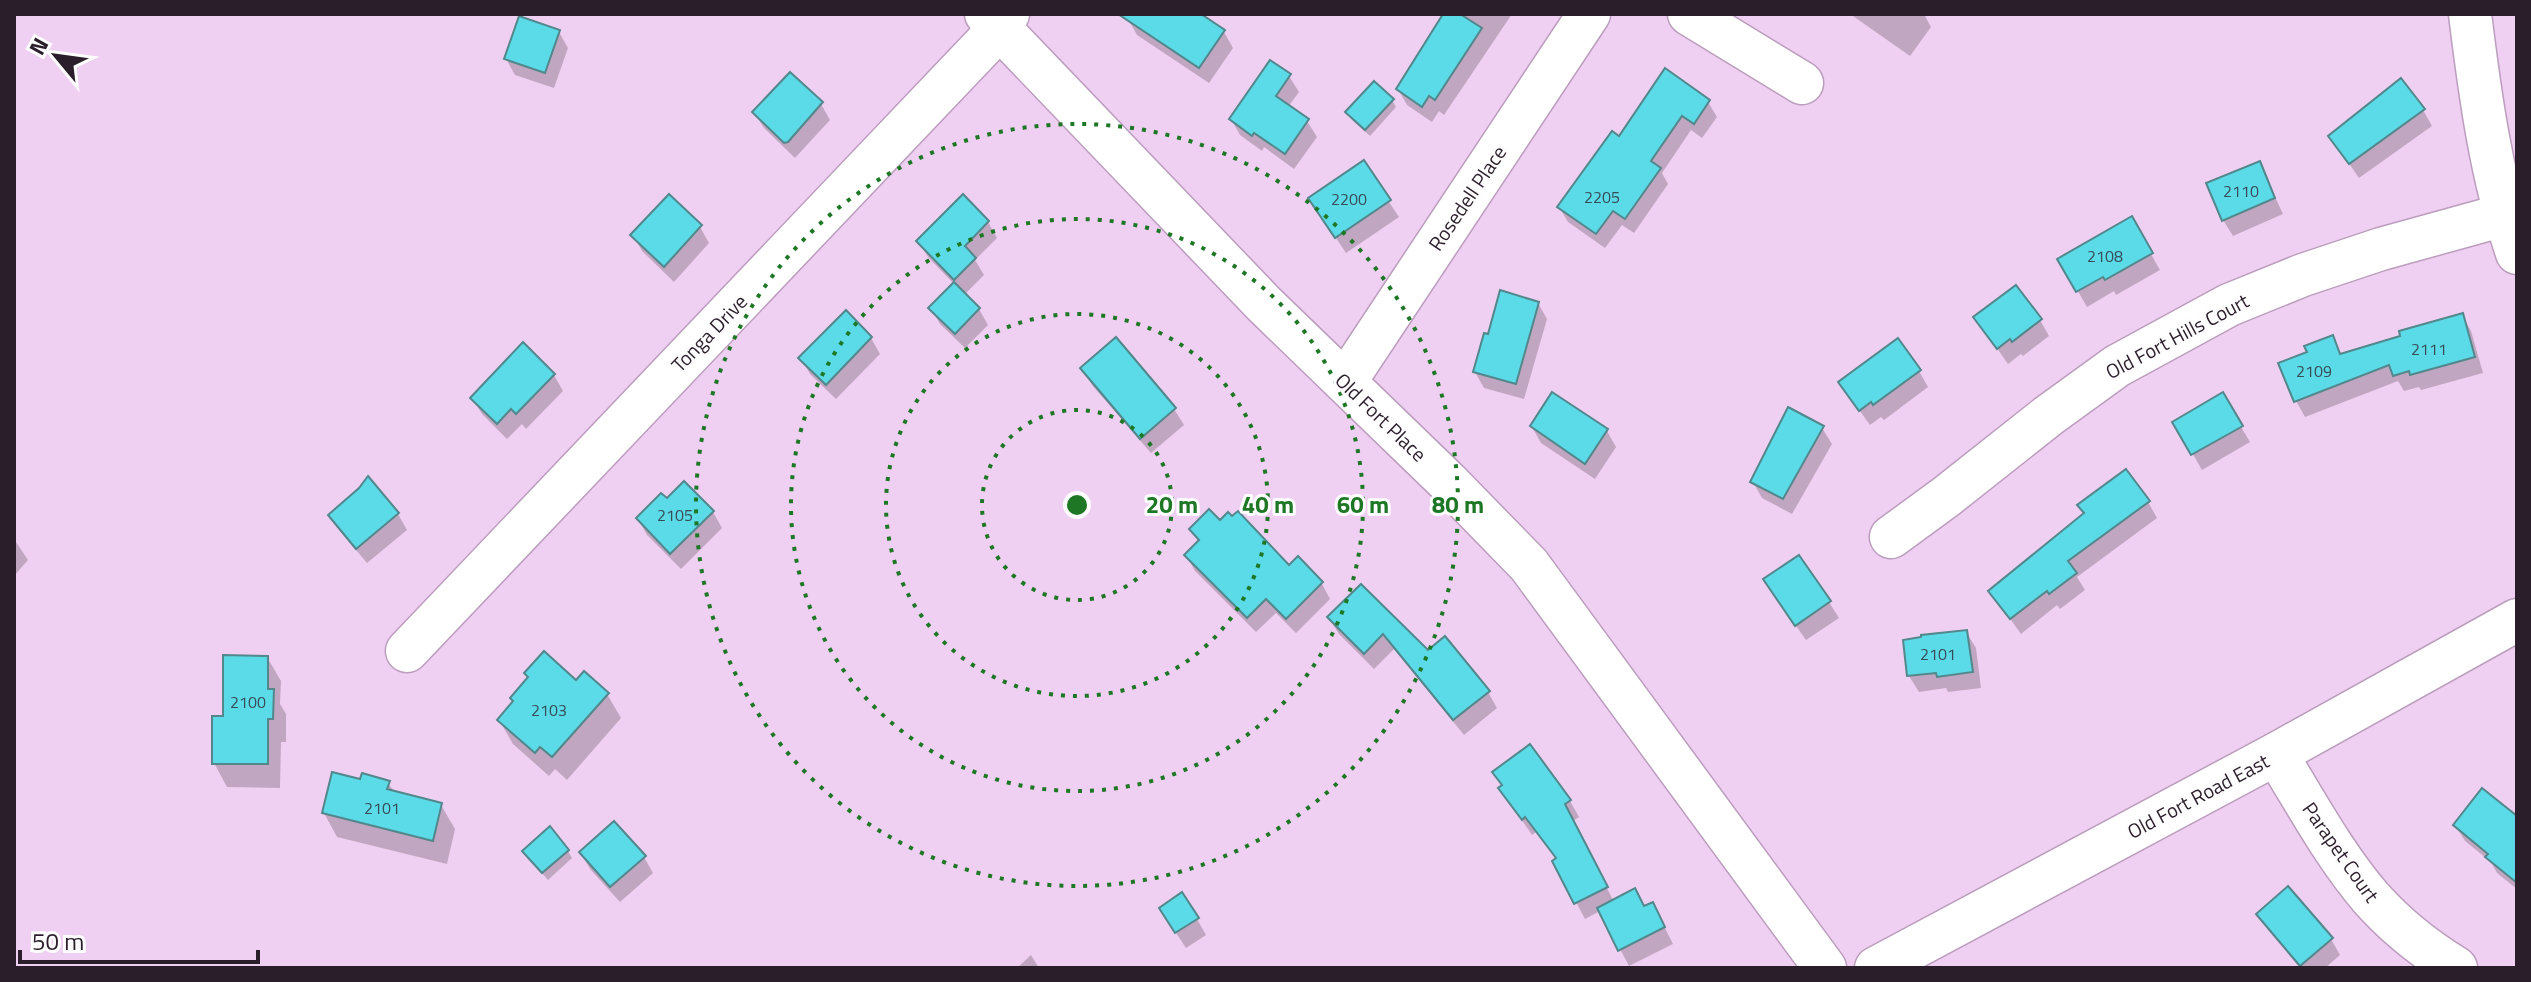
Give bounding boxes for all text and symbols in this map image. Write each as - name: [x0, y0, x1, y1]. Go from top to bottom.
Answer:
- north arrow: [16, 16, 96, 96]
- text: N: [20, 31, 57, 61]
- street label: Rosedell Place: [1420, 139, 1514, 257]
- house number: 2110: [2223, 179, 2259, 203]
- house number: 2205: [1584, 185, 1620, 209]
- house number: 2200: [1331, 187, 1367, 211]
- house number: 2108: [2087, 244, 2123, 268]
- street label: Old Fort Hills Court: [2100, 285, 2254, 387]
- street label: Tonga Drive: [664, 287, 754, 379]
- house number: 2111: [2411, 337, 2447, 361]
- house number: 2109: [2296, 359, 2332, 383]
- street label: Old Fort Place: [1328, 365, 1434, 469]
- text: 20 m: [1146, 486, 1198, 522]
- text: 40 m: [1242, 486, 1294, 522]
- text: 60 m: [1337, 486, 1389, 522]
- text: 80 m: [1432, 486, 1484, 522]
- centre of rings: [1063, 491, 1091, 519]
- house number: 2105: [657, 503, 693, 527]
- house number: 2101: [1920, 642, 1956, 666]
- house number: 2100: [230, 690, 266, 714]
- house number: 2103: [531, 698, 567, 722]
- street label: Old Fort Road East: [2121, 745, 2275, 847]
- street label: Parapet Court: [2295, 795, 2387, 909]
- house number: 2101: [364, 796, 400, 820]
- scale bar: [20, 914, 258, 964]
- text: 50 m: [32, 923, 84, 959]

